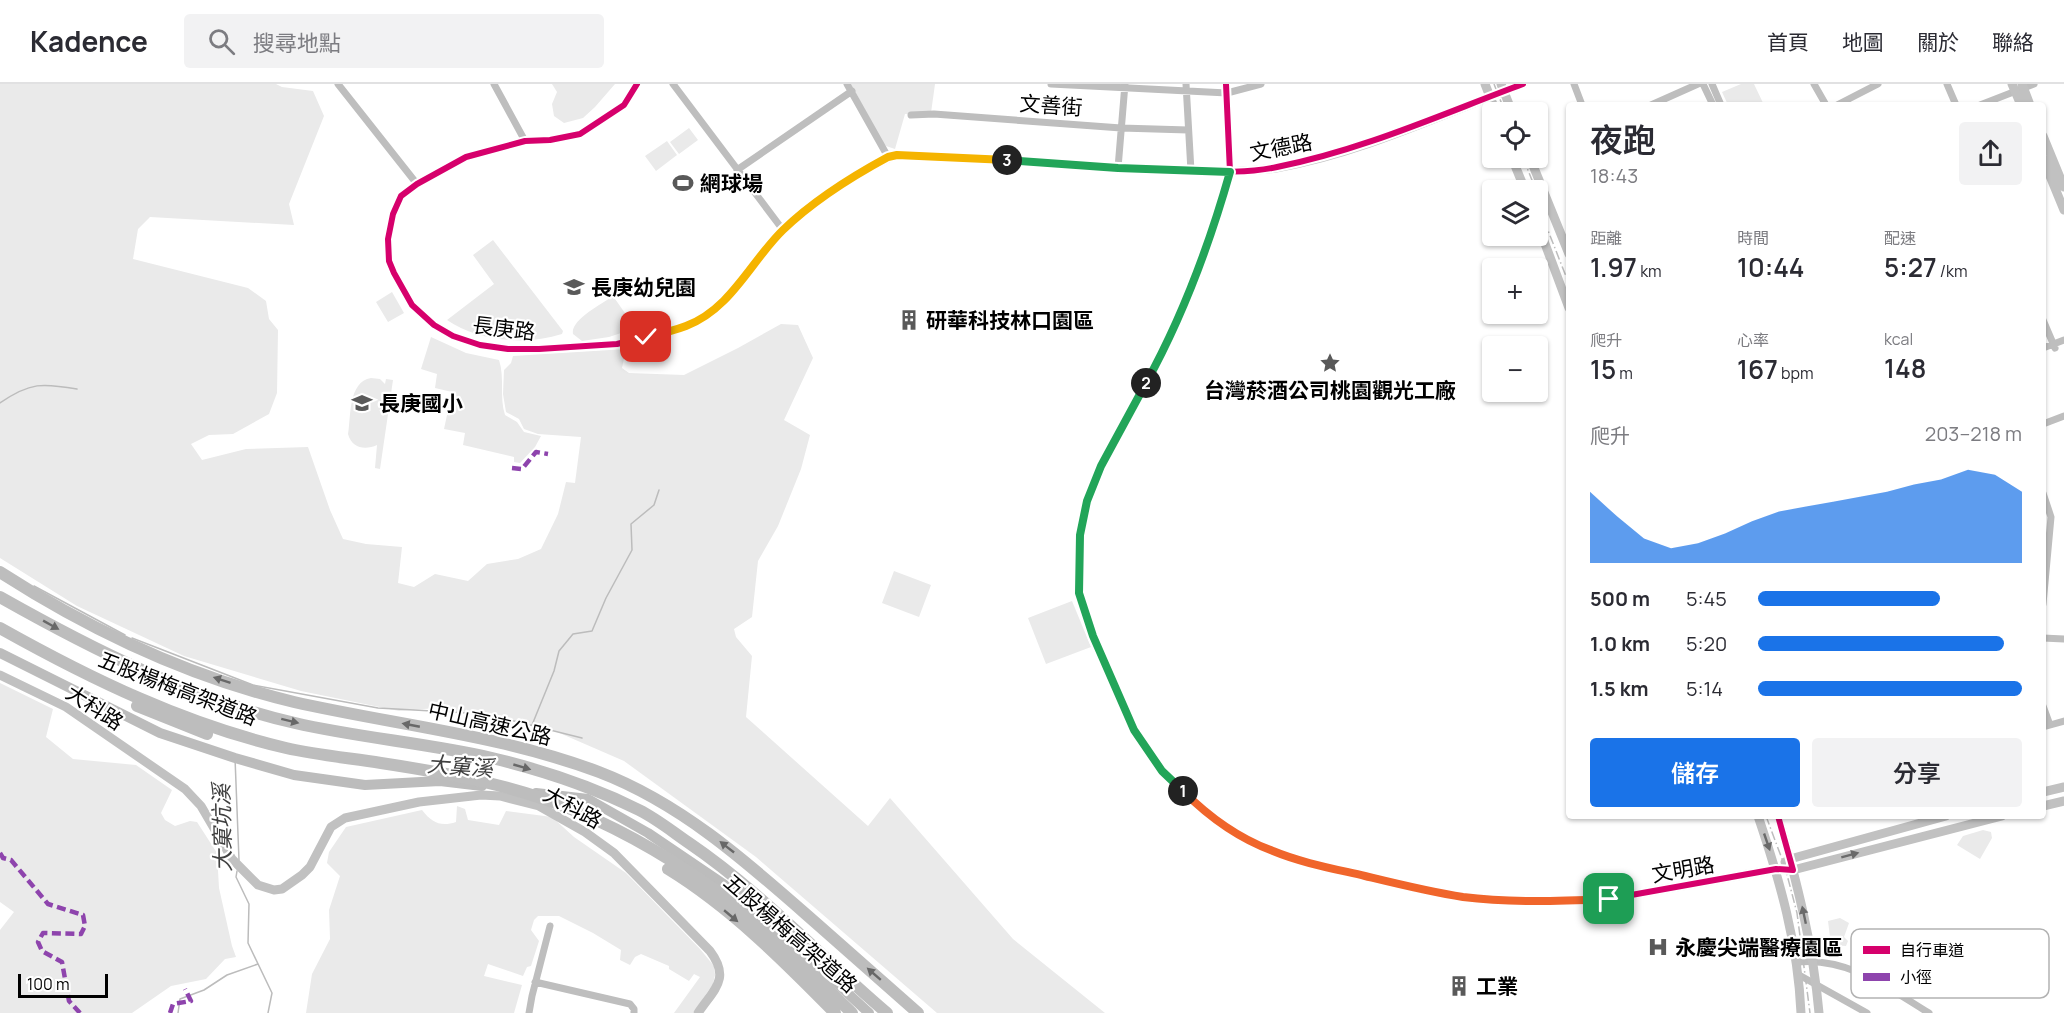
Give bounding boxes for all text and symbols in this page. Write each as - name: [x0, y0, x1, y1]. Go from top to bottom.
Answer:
- search box: [184, 14, 604, 68]
- text: Kadence: [30, 22, 148, 60]
- icon: search: [205, 25, 238, 58]
- text: 搜尋地點: [253, 28, 341, 58]
- text: 首頁: [1767, 28, 1809, 56]
- text: 地圖: [1842, 28, 1884, 56]
- text: 關於: [1917, 28, 1959, 56]
- text: 聯絡: [1992, 28, 2034, 56]
- street label: 文善街: [1019, 89, 1083, 121]
- map controls: [1482, 102, 1548, 402]
- button: locate: [1482, 102, 1548, 168]
- text: 夜跑: [1590, 117, 1656, 162]
- button: share: [1959, 122, 2022, 185]
- street label: 文德路: [1247, 127, 1315, 167]
- pin: 3: [992, 145, 1022, 175]
- text: 3: [1002, 149, 1012, 171]
- text: 18:43: [1590, 162, 1638, 189]
- place label: 網球場: [700, 169, 763, 197]
- sports icon: 網球場: [671, 171, 695, 195]
- button: layers: [1482, 180, 1548, 246]
- text: 距離: [1590, 227, 1622, 249]
- text: 時間: [1737, 227, 1769, 249]
- text: 配速: [1884, 227, 1916, 249]
- text: 1.97: [1590, 249, 1637, 285]
- text: 10:44: [1737, 249, 1804, 285]
- text: 5:27: [1884, 249, 1937, 285]
- button: +: [1482, 258, 1548, 324]
- text: km: [1637, 260, 1662, 282]
- text: /km: [1937, 260, 1967, 282]
- place label: 長庚幼兒園: [591, 273, 696, 301]
- school or university icon: 長庚幼兒園: [562, 275, 586, 299]
- place label: 研華科技林口園區: [926, 306, 1094, 334]
- building icon: 研華科技林口園區: [897, 308, 921, 332]
- street label: 長庚路: [471, 310, 537, 346]
- pin: [620, 311, 671, 362]
- icon: check: [629, 320, 662, 353]
- text: kcal: [1884, 328, 1913, 350]
- text: 爬升: [1590, 329, 1622, 351]
- text: 心率: [1737, 329, 1769, 351]
- button: −: [1482, 336, 1548, 402]
- text: 148: [1884, 350, 1926, 386]
- place icon: 台灣菸酒公司桃園觀光工廠: [1318, 351, 1342, 375]
- text: 15: [1590, 351, 1616, 387]
- text: 167: [1737, 351, 1778, 387]
- text: m: [1616, 362, 1633, 384]
- text: bpm: [1778, 362, 1813, 384]
- pin: 2: [1131, 368, 1161, 398]
- text: 2: [1141, 372, 1151, 394]
- place label: 台灣菸酒公司桃園觀光工廠: [1204, 376, 1456, 404]
- place label: 長庚國小: [379, 389, 463, 417]
- school or university icon: 長庚國小: [350, 391, 374, 415]
- text: 203–218 m: [1925, 420, 2022, 447]
- text: 爬升: [1590, 422, 1630, 449]
- text: 500 m: [1590, 585, 1650, 612]
- text: 5:45: [1686, 585, 1727, 612]
- one-way arrow: [43, 620, 60, 630]
- text: 1.0 km: [1590, 630, 1650, 657]
- text: 5:20: [1686, 630, 1727, 657]
- street label: 五股楊梅高架道路: [95, 645, 261, 731]
- one-way arrow: [213, 674, 231, 684]
- text: 1.5 km: [1590, 675, 1649, 702]
- text: 5:14: [1686, 675, 1723, 702]
- street label: 大科路: [61, 678, 129, 736]
- street label: 中山高速公路: [425, 695, 555, 751]
- one-way arrow: [281, 717, 299, 727]
- one-way arrow: [402, 720, 421, 729]
- button: 儲存: [1590, 738, 1800, 807]
- button: 分享: [1812, 738, 2022, 807]
- water label: 大窠溪: [426, 749, 497, 783]
- one-way arrow: [513, 763, 531, 772]
- pin: 1: [1168, 776, 1198, 806]
- street label: 大科路: [539, 779, 607, 835]
- text: 1: [1179, 780, 1187, 802]
- water label: 大窠坑溪: [206, 781, 238, 872]
- one-way arrow: [1763, 833, 1772, 851]
- one-way arrow: [719, 841, 734, 853]
- street label: 文明路: [1650, 850, 1716, 888]
- one-way arrow: [1841, 850, 1859, 860]
- street label: 五股楊梅高架道路: [718, 867, 864, 999]
- pin: [1583, 873, 1634, 924]
- icon: arrive: [1592, 882, 1625, 915]
- one-way arrow: [1799, 905, 1808, 924]
- one-way arrow: [723, 909, 738, 922]
- legend: [1851, 929, 2049, 998]
- place label: 永慶尖端醫療園區: [1675, 933, 1843, 961]
- hospital icon: 永慶尖端醫療園區: [1646, 935, 1670, 959]
- text: 自行車道: [1900, 939, 1964, 961]
- text: 小徑: [1900, 966, 1932, 988]
- one-way arrow: [867, 968, 882, 981]
- scale bar: [18, 971, 108, 998]
- place label: 工業: [1476, 972, 1518, 1000]
- text: 100 m: [27, 973, 70, 995]
- building icon: 工業: [1447, 974, 1471, 998]

